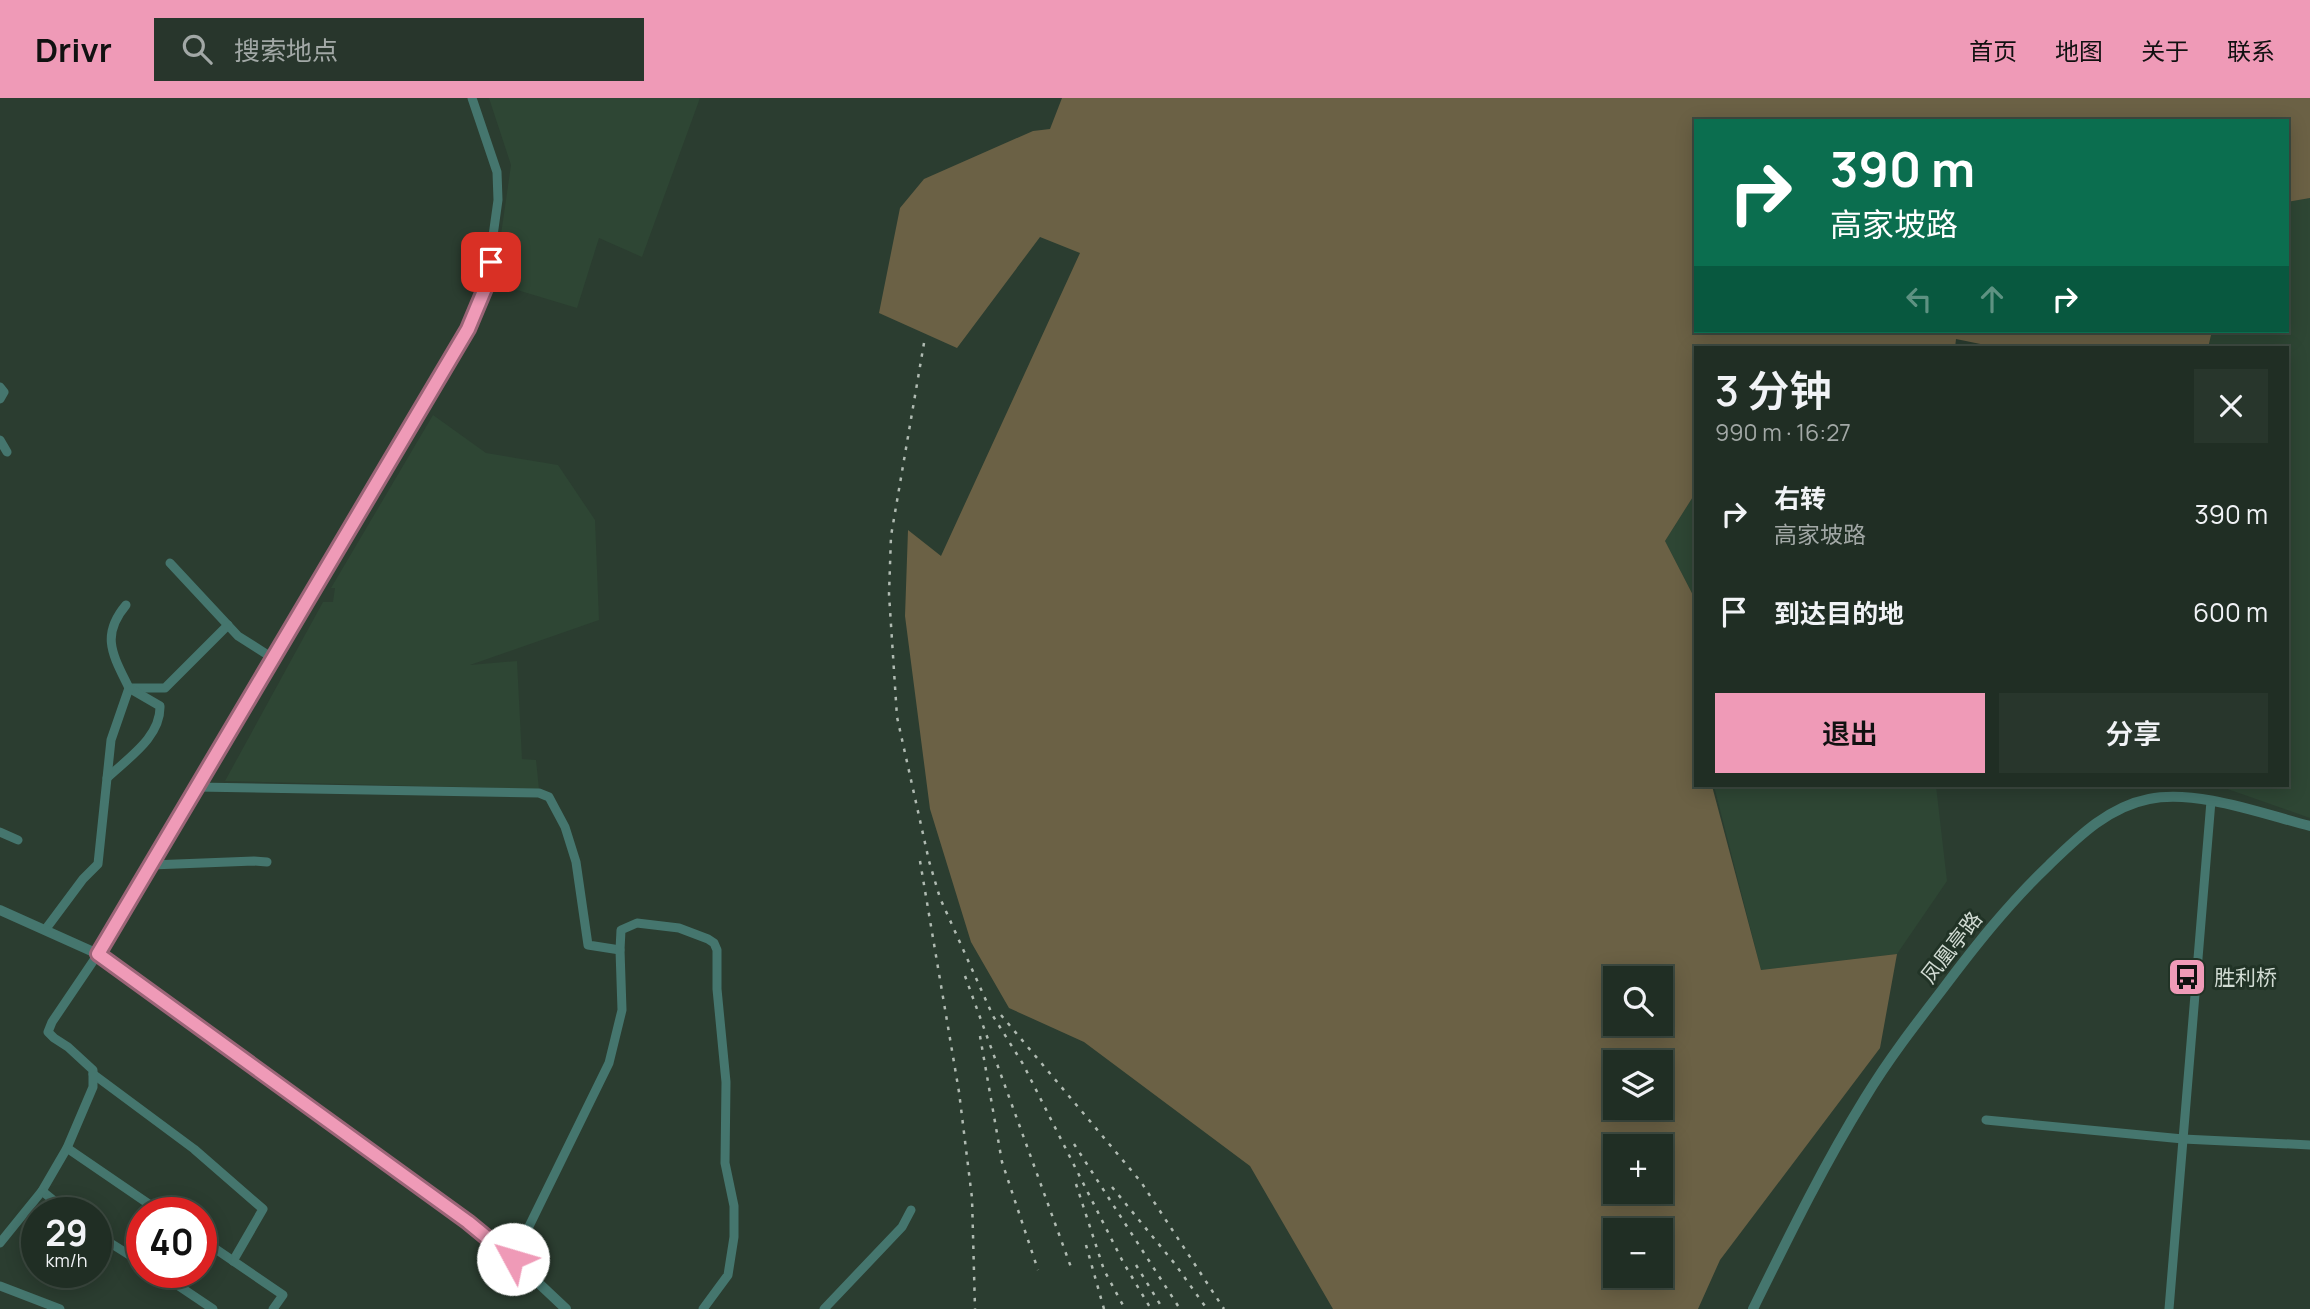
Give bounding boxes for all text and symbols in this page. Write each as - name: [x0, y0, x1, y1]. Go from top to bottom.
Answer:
- search box: [154, 18, 644, 81]
- text: Drivr: [35, 27, 112, 72]
- icon: search: [178, 30, 216, 68]
- text: 搜索地点: [234, 32, 338, 68]
- text: 首页: [1969, 34, 2017, 67]
- text: 地图: [2055, 34, 2103, 67]
- text: 关于: [2141, 34, 2189, 67]
- text: 联系: [2227, 34, 2275, 67]
- text: 390 m: [1830, 135, 1975, 202]
- icon: right: [1715, 147, 1806, 238]
- text: 高家坡路: [1830, 202, 1958, 246]
- pin: [461, 232, 521, 292]
- icon: arrive: [472, 243, 510, 281]
- icon: left: [1900, 280, 1938, 318]
- icon: ahead: [1973, 280, 2011, 318]
- icon: right: [2046, 280, 2084, 318]
- text: 3 分钟: [1715, 361, 1831, 419]
- button: close: [2194, 369, 2268, 443]
- text: 990 m · 16:27: [1715, 416, 1851, 448]
- text: 右转: [1774, 480, 1826, 516]
- icon: right: [1715, 495, 1753, 533]
- text: 390 m: [2194, 496, 2268, 532]
- text: 高家坡路: [1774, 518, 1866, 550]
- icon: arrive: [1715, 593, 1753, 631]
- text: 600 m: [2193, 594, 2268, 630]
- text: 到达目的地: [1774, 595, 1904, 631]
- button: 退出: [1715, 693, 1985, 773]
- button: 分享: [1999, 693, 2268, 773]
- street label: 凤凰亭路: [1914, 905, 1988, 989]
- bus stop icon: 胜利桥: [2166, 956, 2208, 998]
- place label: 胜利桥: [2214, 963, 2277, 991]
- map controls: [1603, 966, 1673, 1288]
- button: search: [1603, 966, 1673, 1036]
- button: layers: [1603, 1050, 1673, 1120]
- button: +: [1603, 1134, 1673, 1204]
- speed limit sign: 40: [126, 1197, 217, 1288]
- text: 29: [45, 1209, 88, 1257]
- button: −: [1603, 1218, 1673, 1288]
- position arrow: [476, 1222, 550, 1296]
- text: km/h: [46, 1248, 87, 1272]

